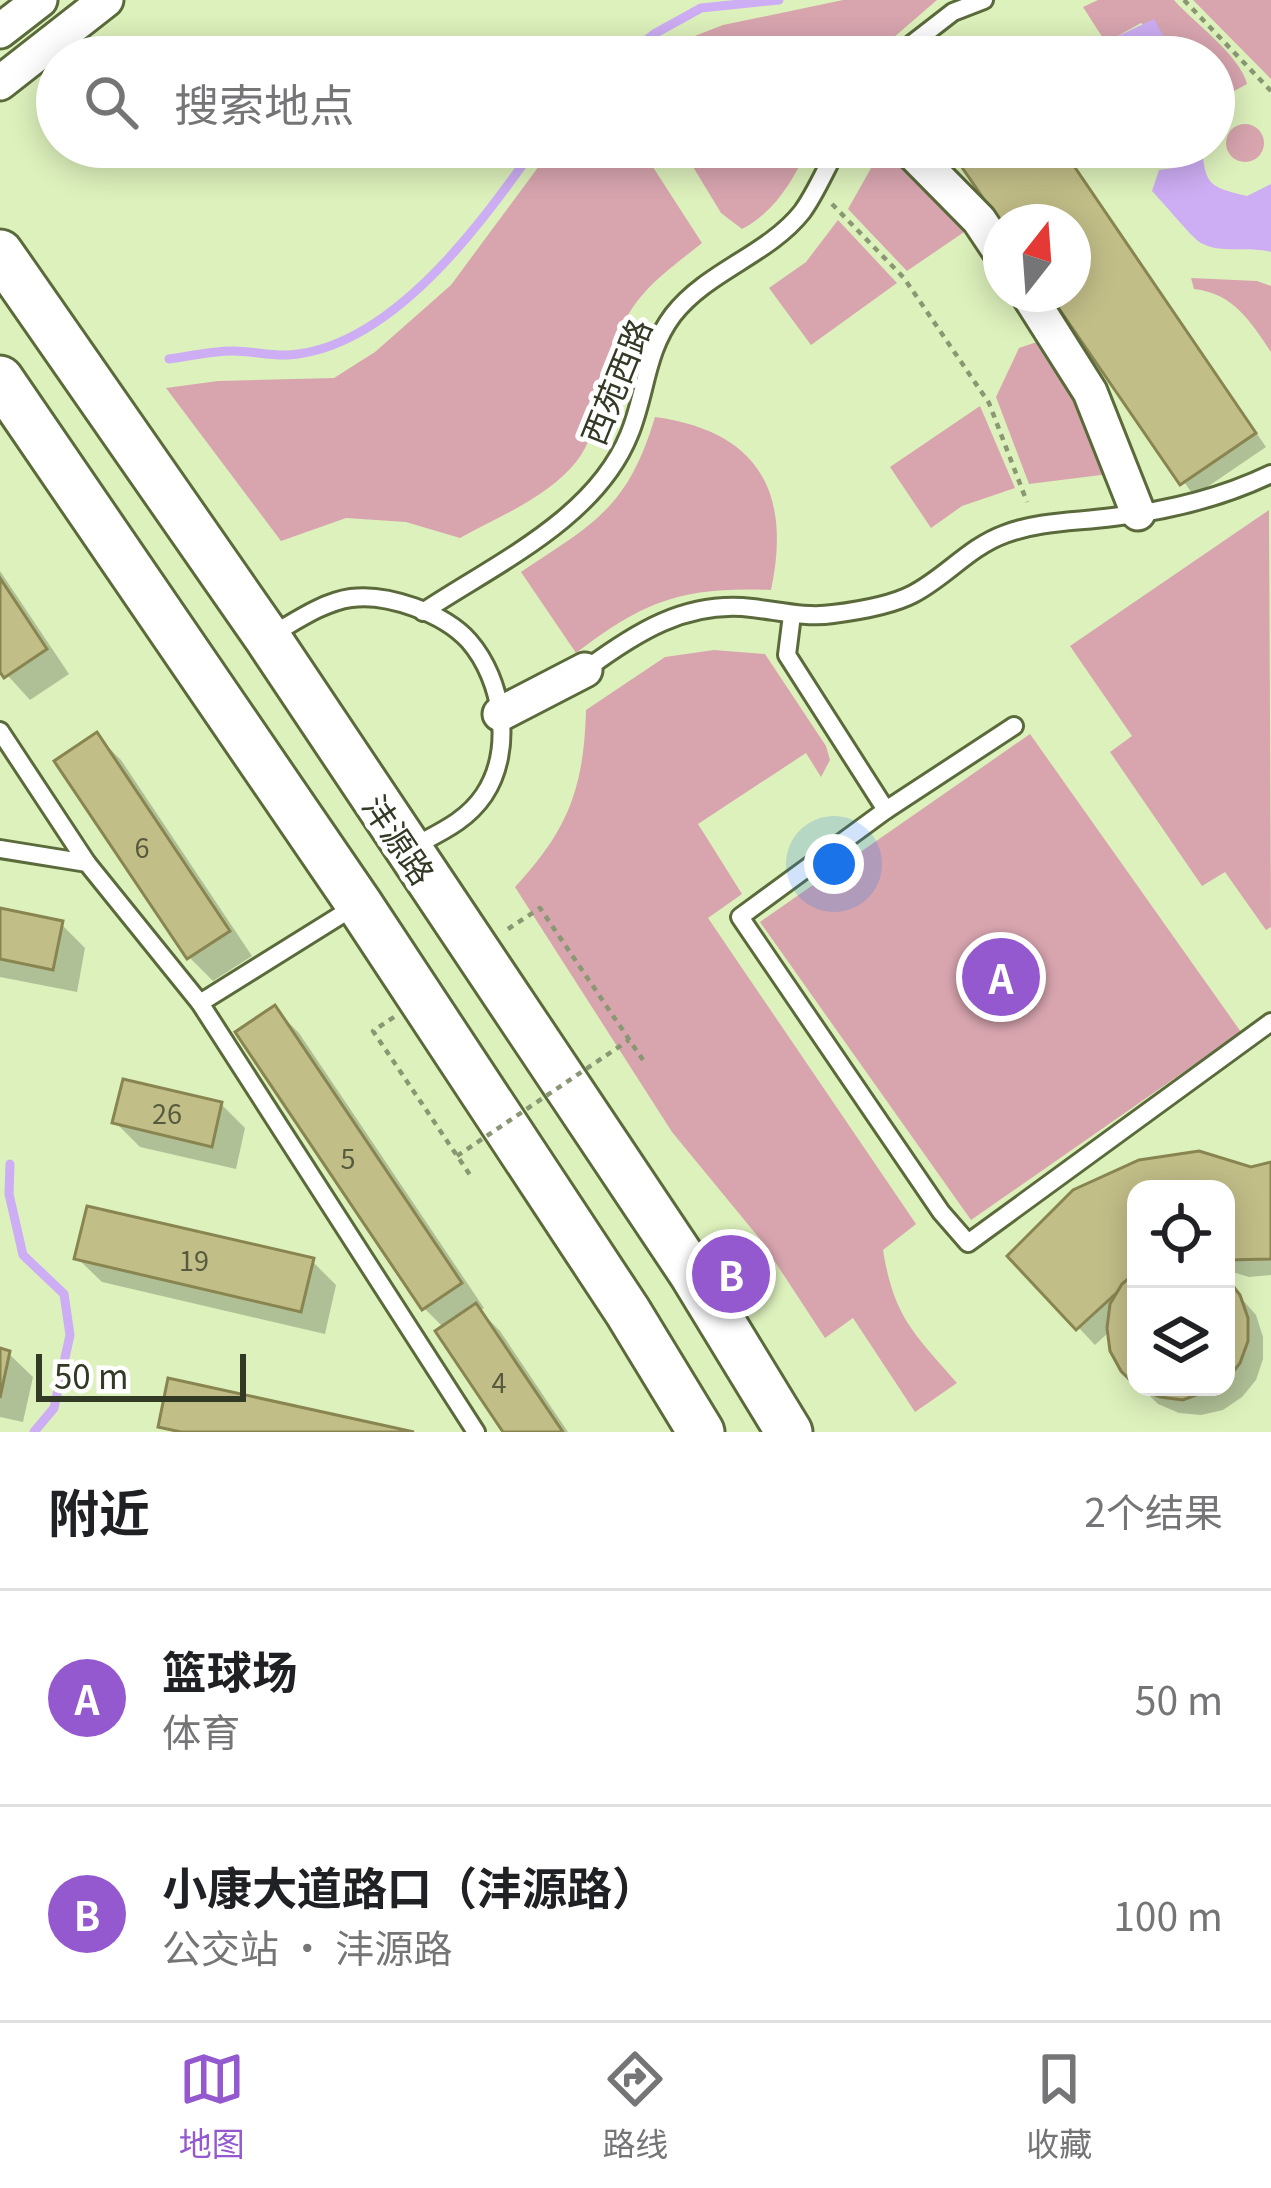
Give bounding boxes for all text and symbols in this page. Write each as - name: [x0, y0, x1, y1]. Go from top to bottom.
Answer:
- search box: [36, 36, 1235, 168]
- icon: search: [78, 69, 144, 135]
- text: 搜索地点: [174, 70, 354, 135]
- north arrow: [983, 204, 1091, 312]
- street label: 西苑西路: [568, 311, 662, 451]
- street label: 沣源路: [352, 785, 448, 893]
- house number: 6: [135, 827, 150, 866]
- your location: [804, 834, 864, 894]
- pin: A: [962, 932, 1040, 1022]
- house number: 26: [152, 1093, 182, 1132]
- house number: 5: [341, 1138, 356, 1177]
- map controls: [1127, 1180, 1235, 1396]
- button: locate: [1127, 1180, 1235, 1288]
- pin: B: [692, 1229, 770, 1319]
- house number: 19: [179, 1240, 209, 1279]
- button: layers: [1127, 1288, 1235, 1396]
- scale bar: [36, 1348, 246, 1401]
- text: 50 m: [54, 1351, 129, 1399]
- house number: 4: [492, 1362, 507, 1401]
- text: 附近: [48, 1473, 150, 1547]
- text: 2个结果: [1084, 1482, 1223, 1538]
- text: 篮球场: [162, 1637, 297, 1702]
- text: A: [75, 1670, 100, 1726]
- text: 50 m: [1135, 1670, 1223, 1726]
- text: 体育: [162, 1702, 240, 1758]
- text: 小康大道路口（沣源路）: [162, 1853, 657, 1918]
- text: B: [74, 1886, 100, 1942]
- text: 100 m: [1113, 1886, 1223, 1942]
- text: 公交站 · 沣源路: [162, 1918, 452, 1974]
- tab: 地图: [179, 2046, 245, 2166]
- tab: 路线: [602, 2046, 668, 2166]
- tab: 收藏: [1026, 2046, 1092, 2166]

